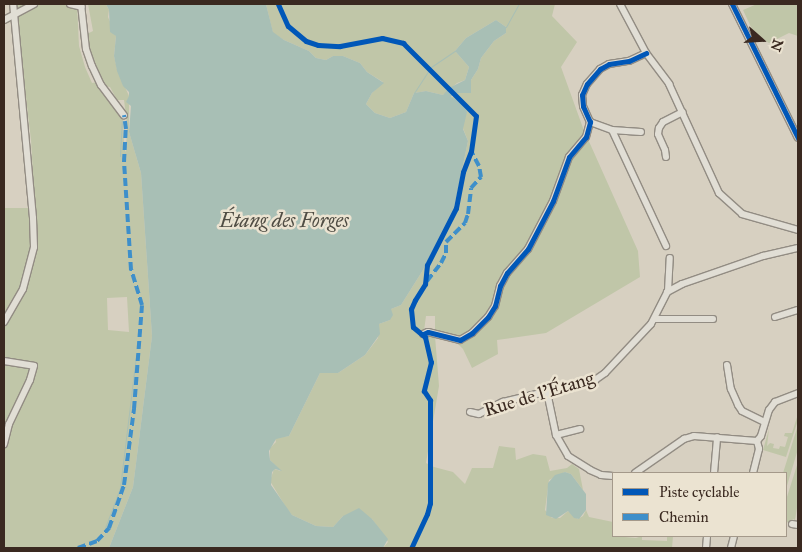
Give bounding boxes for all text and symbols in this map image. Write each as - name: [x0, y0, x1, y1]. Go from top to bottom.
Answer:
- north arrow: [737, 15, 787, 65]
- text: N: [767, 37, 787, 53]
- water label: Étang des Forges: [219, 208, 349, 232]
- street label: Rue de l'Étang: [481, 366, 597, 422]
- legend: [612, 472, 787, 537]
- text: Piste cyclable: [659, 483, 739, 501]
- text: Chemin: [659, 508, 709, 526]

